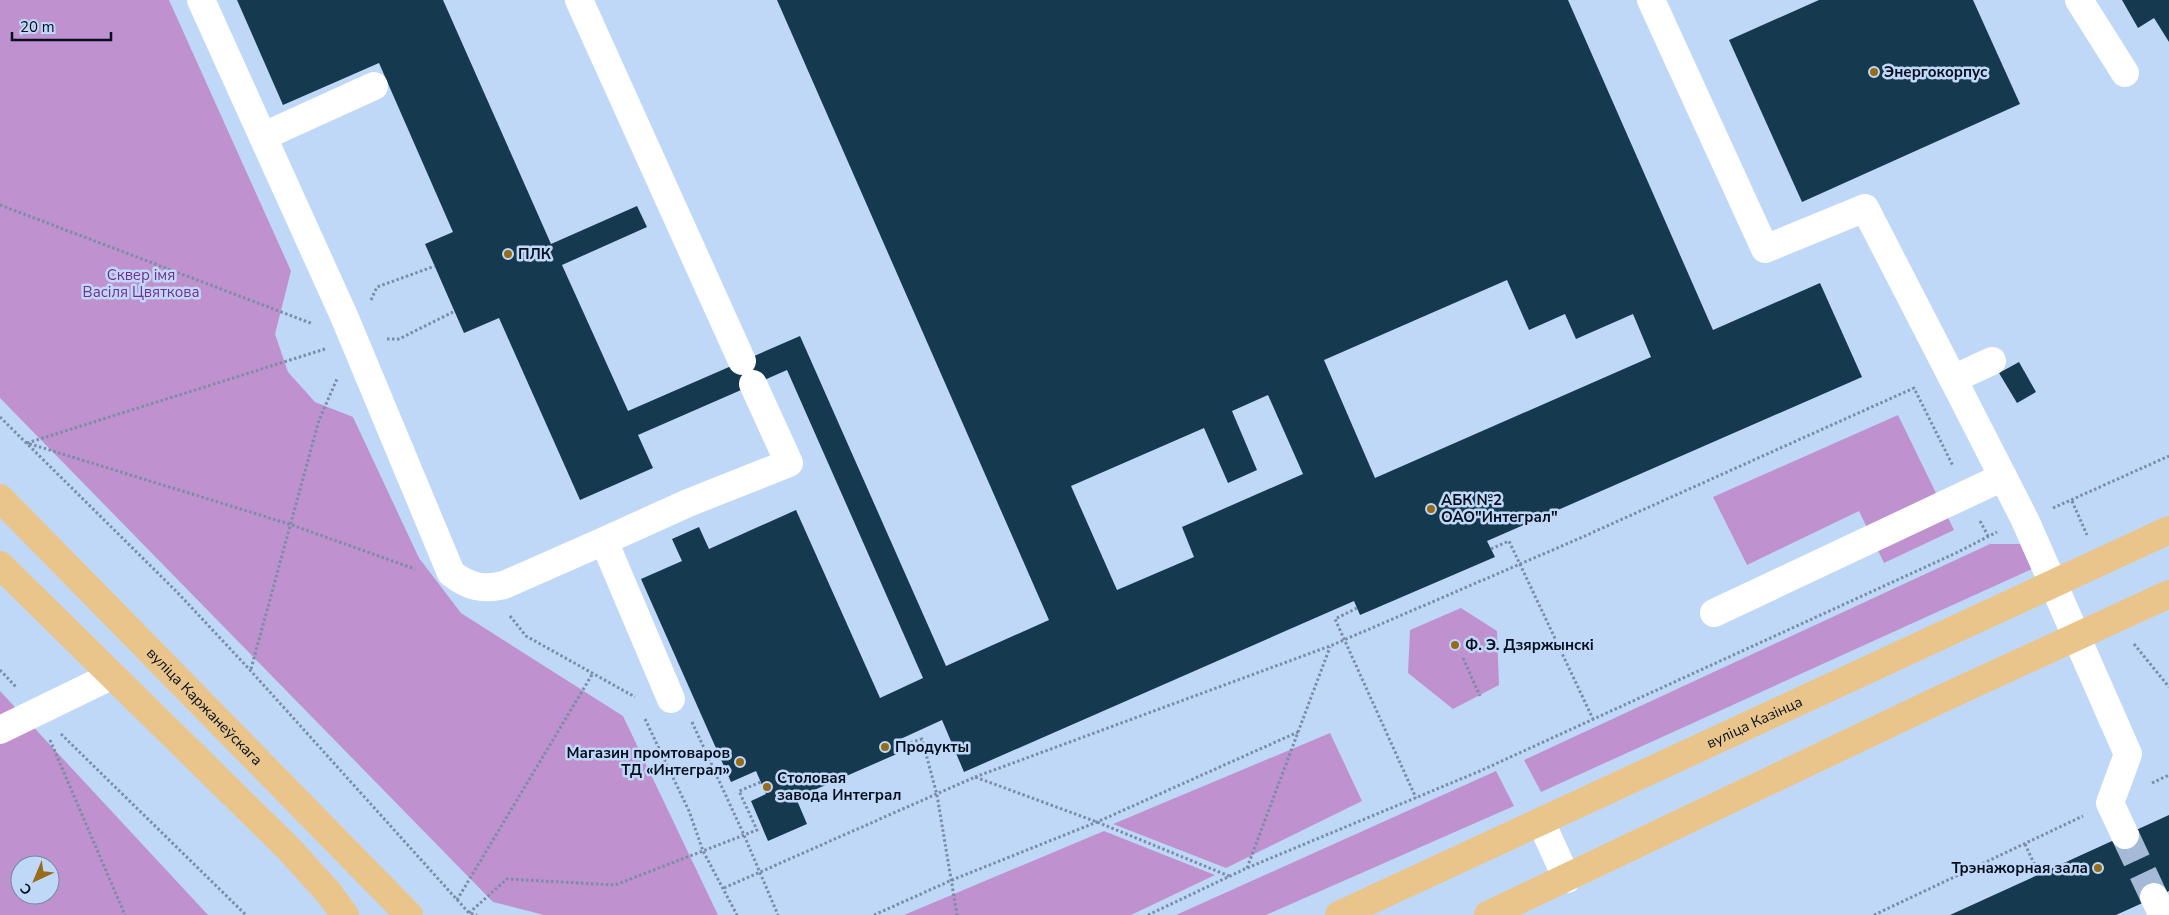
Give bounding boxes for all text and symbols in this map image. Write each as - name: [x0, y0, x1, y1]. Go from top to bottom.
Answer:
- scale bar: [12, 10, 111, 42]
- text: 20 m: [20, 17, 55, 37]
- place label: Энергокорпус: [1884, 62, 1987, 82]
- marker: Энергокорпус: [1868, 66, 1880, 78]
- place label: ПЛК: [518, 244, 552, 264]
- marker: ПЛК: [502, 248, 514, 260]
- park label: Сквер імя Васіля Цвяткова: [83, 265, 200, 302]
- place label: АБК №2 ОАО"Интеграл": [1441, 490, 1558, 527]
- marker: АБК №2 ОАО"Интеграл": [1425, 503, 1437, 515]
- place label: Ф. Э. Дзяржынскі: [1465, 635, 1594, 655]
- marker: Ф. Э. Дзяржынскі: [1449, 639, 1461, 651]
- street label: вуліца Каржанеўскага: [142, 643, 267, 770]
- street label: вуліца Казінца: [1703, 691, 1806, 753]
- place label: Продукты: [895, 737, 969, 757]
- marker: Продукты: [879, 741, 891, 753]
- place label: Магазин промтоваров ТД «Интеграл»: [566, 743, 730, 780]
- marker: Магазин промтоваров ТД «Интеграл»: [734, 756, 746, 768]
- place label: Столовая завода Интеграл: [777, 768, 901, 805]
- marker: Столовая завода Интеграл: [761, 781, 773, 793]
- north arrow: [10, 855, 60, 905]
- place label: Трэнажорная зала: [1951, 858, 2088, 878]
- marker: Трэнажорная зала: [2092, 862, 2104, 874]
- text: С: [16, 879, 36, 899]

